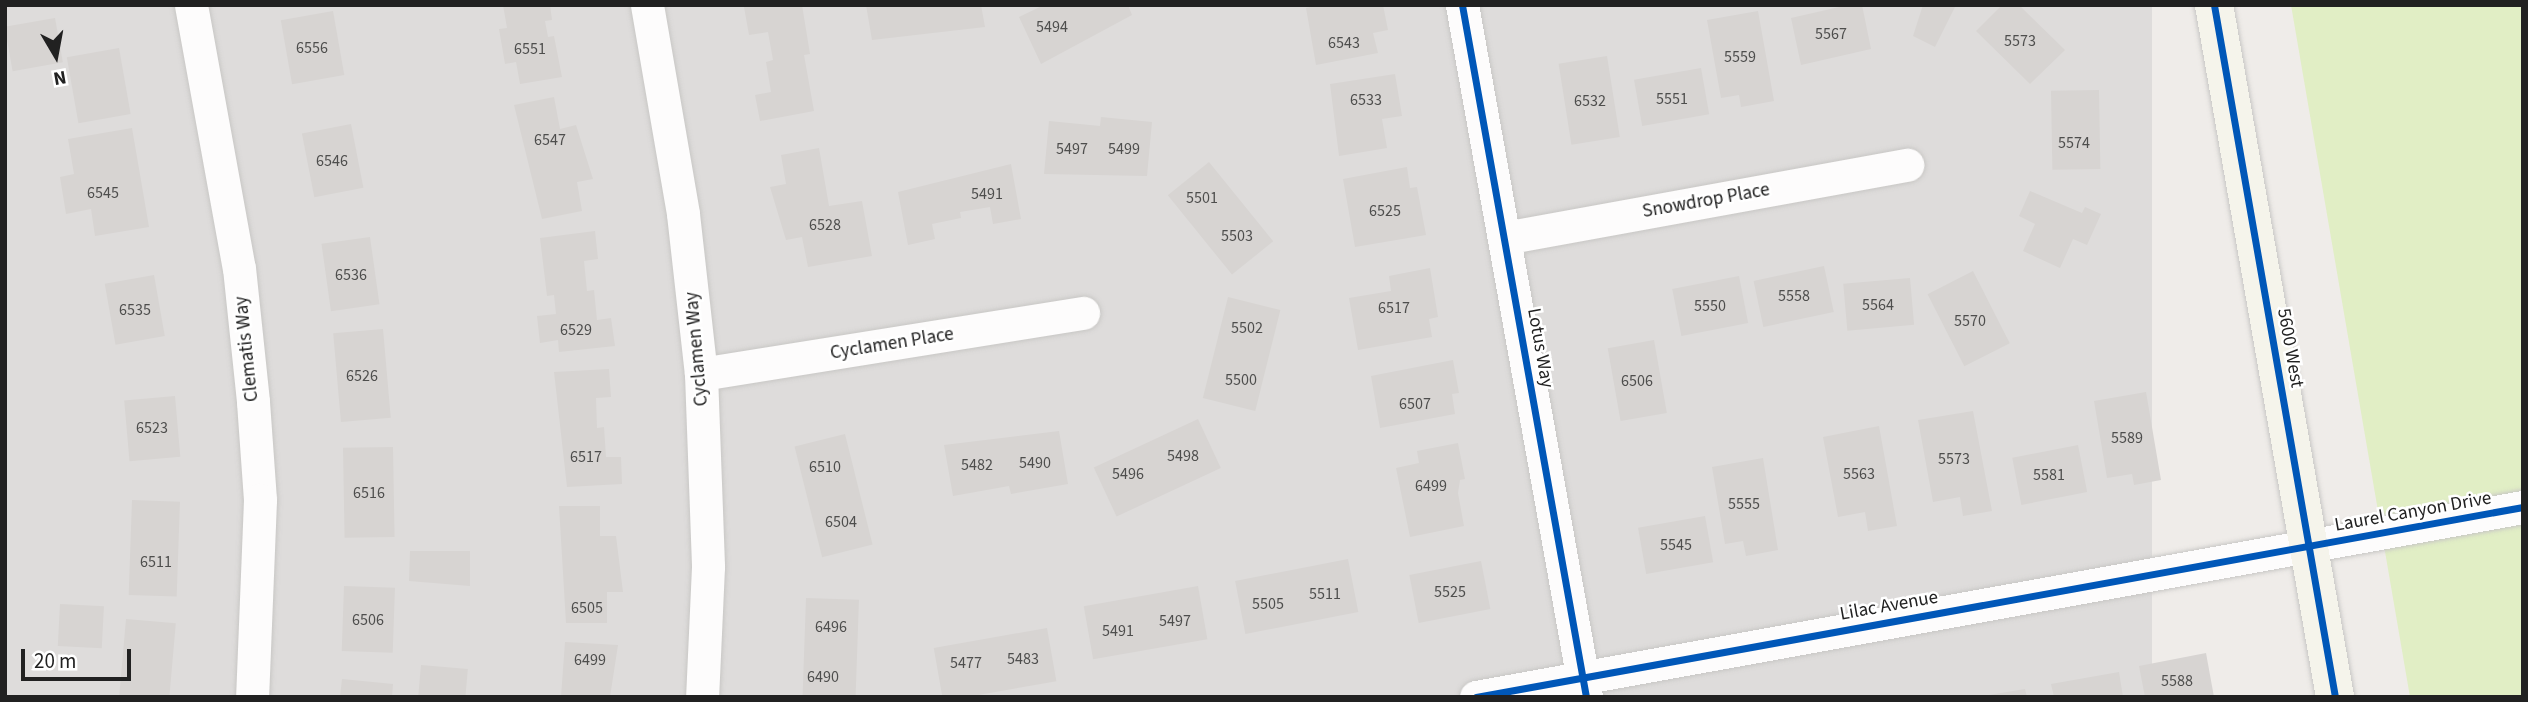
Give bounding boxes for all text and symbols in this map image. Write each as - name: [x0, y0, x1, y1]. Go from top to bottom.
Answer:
- house number: 5494: [1036, 17, 1068, 37]
- north arrow: [21, 21, 91, 91]
- house number: 5567: [1815, 24, 1847, 44]
- house number: 5573: [2004, 31, 2036, 51]
- house number: 6543: [1328, 33, 1360, 53]
- house number: 6556: [296, 38, 328, 58]
- house number: 6551: [514, 39, 546, 59]
- house number: 5559: [1724, 47, 1756, 67]
- text: N: [51, 63, 68, 92]
- house number: 5551: [1656, 89, 1688, 109]
- house number: 6533: [1350, 90, 1382, 110]
- house number: 6532: [1574, 91, 1606, 111]
- house number: 6547: [534, 130, 566, 150]
- house number: 5574: [2058, 133, 2090, 153]
- house number: 5497: [1056, 139, 1088, 159]
- house number: 5499: [1108, 139, 1140, 159]
- house number: 6546: [316, 151, 348, 171]
- street label: Snowdrop Place: [1641, 179, 1771, 223]
- house number: 6545: [87, 183, 119, 203]
- house number: 5491: [971, 184, 1003, 204]
- house number: 5501: [1186, 188, 1218, 208]
- house number: 6525: [1369, 201, 1401, 221]
- house number: 6528: [809, 215, 841, 235]
- house number: 5503: [1221, 226, 1253, 246]
- house number: 6536: [335, 265, 367, 285]
- house number: 5558: [1778, 286, 1810, 306]
- street label: Cyclamen Way: [681, 291, 713, 407]
- street label: Clematis Way: [230, 295, 264, 403]
- house number: 5564: [1862, 295, 1894, 315]
- house number: 5550: [1694, 296, 1726, 316]
- house number: 6517: [1378, 298, 1410, 318]
- house number: 6535: [119, 300, 151, 320]
- street label: Lotus Way: [1522, 306, 1558, 390]
- street label: 5600 West: [2272, 307, 2308, 389]
- house number: 5570: [1954, 311, 1986, 331]
- house number: 5502: [1231, 318, 1263, 338]
- house number: 6529: [560, 320, 592, 340]
- street label: Cyclamen Place: [829, 323, 955, 365]
- house number: 6526: [346, 366, 378, 386]
- house number: 5500: [1225, 370, 1257, 390]
- house number: 6506: [1621, 371, 1653, 391]
- house number: 6507: [1399, 394, 1431, 414]
- house number: 6523: [136, 418, 168, 438]
- house number: 5589: [2111, 428, 2143, 448]
- house number: 5498: [1167, 446, 1199, 466]
- house number: 6517: [570, 447, 602, 467]
- house number: 5573: [1938, 449, 1970, 469]
- house number: 5490: [1019, 453, 1051, 473]
- house number: 5482: [961, 455, 993, 475]
- house number: 6510: [809, 457, 841, 477]
- house number: 5496: [1112, 464, 1144, 484]
- house number: 5563: [1843, 464, 1875, 484]
- house number: 5581: [2033, 465, 2065, 485]
- house number: 6499: [1415, 476, 1447, 496]
- house number: 6516: [353, 483, 385, 503]
- street label: Laurel Canyon Drive: [2333, 487, 2493, 537]
- house number: 5555: [1728, 494, 1760, 514]
- house number: 6504: [825, 512, 857, 532]
- house number: 5545: [1660, 535, 1692, 555]
- house number: 6511: [140, 552, 172, 572]
- house number: 5525: [1434, 582, 1466, 602]
- house number: 5511: [1309, 584, 1341, 604]
- street label: Lilac Avenue: [1838, 586, 1940, 626]
- house number: 5505: [1252, 594, 1284, 614]
- house number: 6505: [571, 598, 603, 618]
- house number: 6506: [352, 610, 384, 630]
- house number: 5497: [1159, 611, 1191, 631]
- house number: 6496: [815, 617, 847, 637]
- house number: 5491: [1102, 621, 1134, 641]
- scale bar: [24, 636, 135, 680]
- text: 20 m: [34, 646, 76, 676]
- house number: 5483: [1007, 649, 1039, 669]
- house number: 6499: [574, 650, 606, 670]
- house number: 5477: [950, 653, 982, 673]
- house number: 6490: [807, 667, 839, 687]
- house number: 5588: [2161, 671, 2193, 691]

